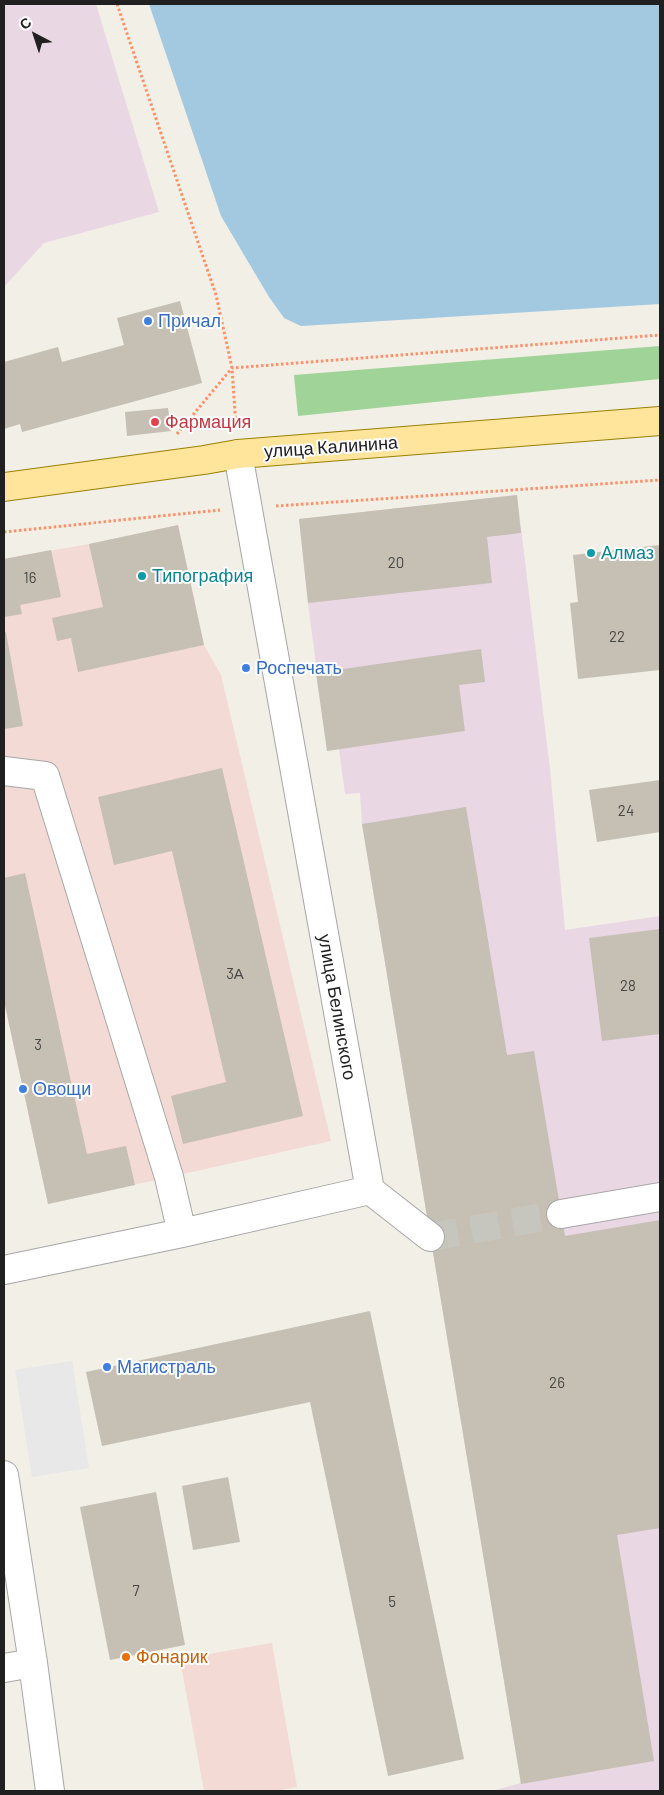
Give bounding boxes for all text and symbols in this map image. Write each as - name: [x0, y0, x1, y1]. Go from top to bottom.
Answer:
- north arrow: [10, 10, 60, 60]
- text: С: [16, 13, 34, 33]
- place label: Причал: [158, 310, 221, 332]
- marker: Причал: [142, 315, 154, 327]
- place label: Фармация: [165, 411, 251, 433]
- marker: Фармация: [149, 416, 161, 428]
- street label: улица Калинина: [263, 432, 399, 462]
- place label: Алмаз: [601, 542, 654, 564]
- marker: Алмаз: [585, 547, 597, 559]
- house number: 20: [388, 554, 404, 572]
- place label: Типография: [152, 565, 253, 587]
- house number: 16: [24, 569, 36, 587]
- marker: Типография: [136, 570, 148, 582]
- house number: 22: [609, 628, 625, 646]
- place label: Роспечать: [256, 657, 342, 679]
- marker: Роспечать: [240, 662, 252, 674]
- house number: 24: [618, 802, 634, 820]
- street label: улица Белинского: [314, 932, 360, 1082]
- house number: 3А: [226, 965, 244, 983]
- house number: 28: [620, 977, 636, 995]
- house number: 3: [34, 1036, 42, 1054]
- place label: Овощи: [33, 1078, 91, 1100]
- marker: Овощи: [17, 1083, 29, 1095]
- place label: Магистраль: [117, 1356, 216, 1378]
- marker: Магистраль: [101, 1361, 113, 1373]
- house number: 26: [549, 1374, 565, 1392]
- house number: 7: [132, 1582, 140, 1600]
- house number: 5: [388, 1593, 396, 1611]
- place label: Фонарик: [136, 1646, 208, 1668]
- marker: Фонарик: [120, 1651, 132, 1663]

